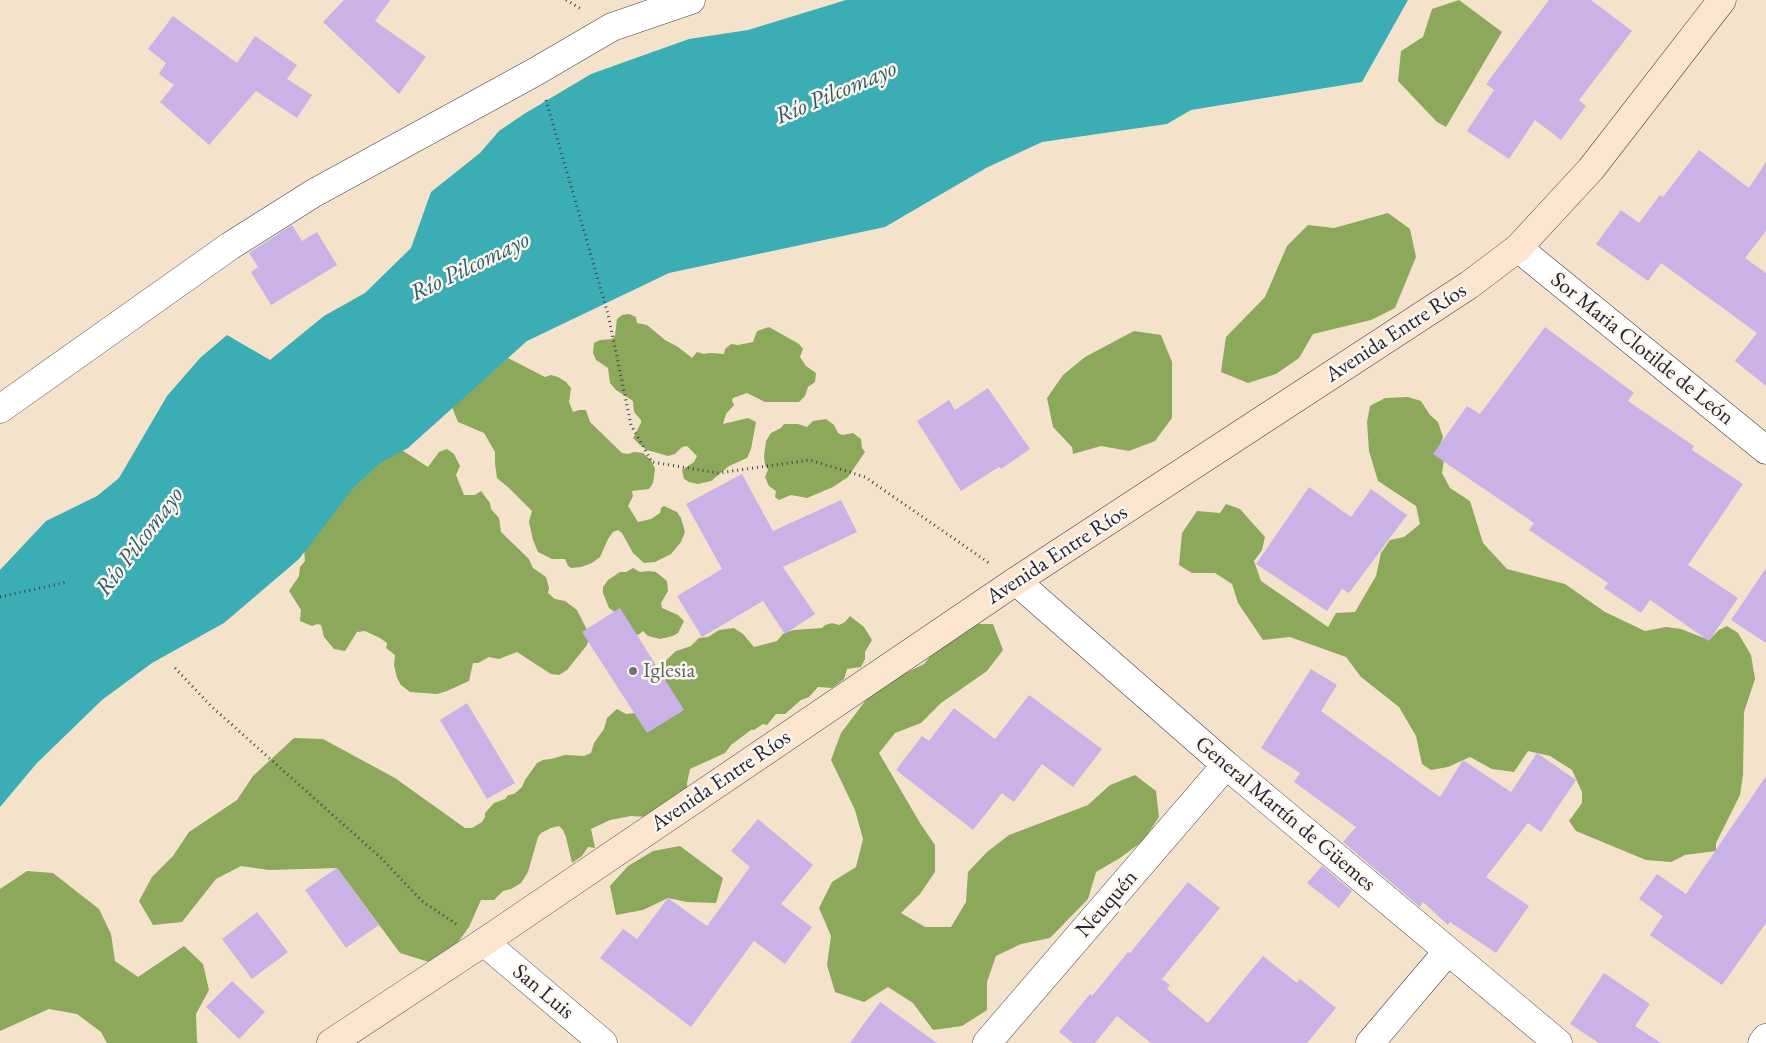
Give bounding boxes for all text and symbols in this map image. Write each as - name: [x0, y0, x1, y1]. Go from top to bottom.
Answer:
- water label: Río Pilcomayo: [771, 54, 901, 132]
- water label: Río Pilcomayo: [406, 226, 534, 308]
- street label: Sor Maria Clotilde de León: [1545, 267, 1739, 431]
- street label: Avenida Entre Ríos: [1320, 278, 1472, 388]
- water label: Río Pilcomayo: [90, 482, 190, 602]
- street label: Avenida Entre Ríos: [981, 500, 1133, 610]
- place label: Iglesia: [643, 658, 695, 684]
- marker: Iglesia: [627, 665, 639, 677]
- street label: Avenida Entre Ríos: [646, 724, 796, 838]
- street label: General Martín de Güemes: [1189, 731, 1381, 897]
- street label: Neuquén: [1071, 865, 1143, 943]
- street label: San Luis: [507, 959, 579, 1025]

